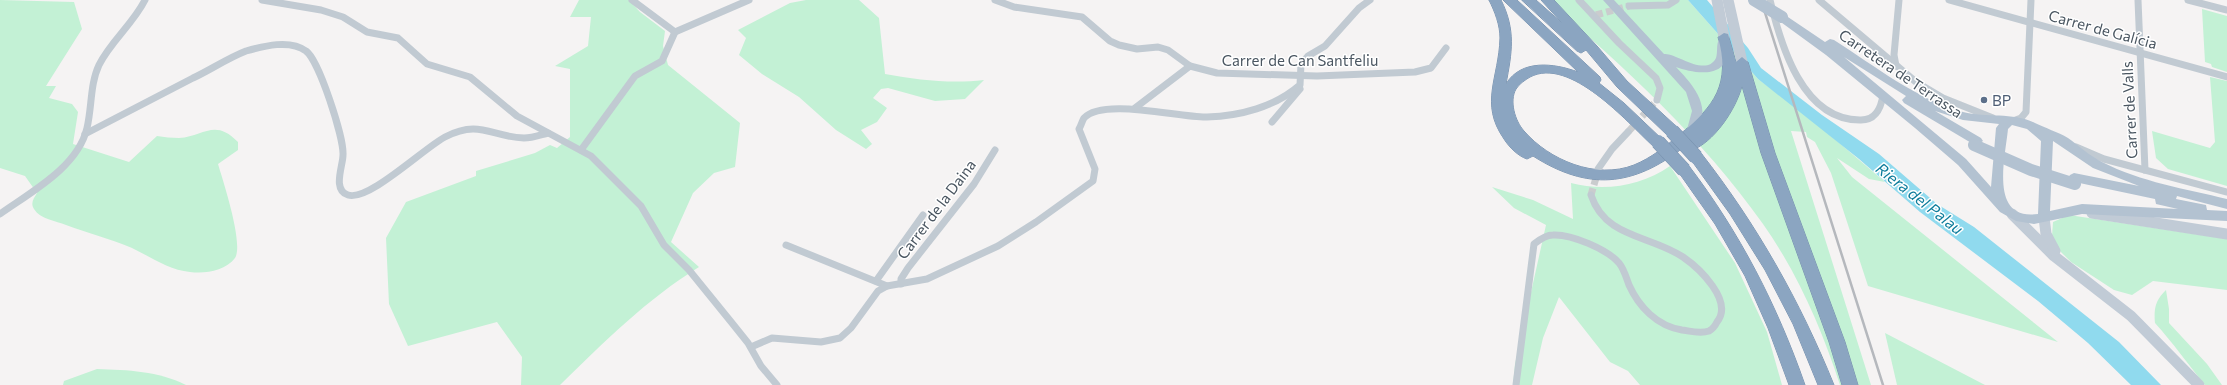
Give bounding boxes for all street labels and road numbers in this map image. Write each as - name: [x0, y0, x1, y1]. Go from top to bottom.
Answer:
- street label: Carrer de Galícia: [2047, 6, 2159, 52]
- street label: Carretera de Terrassa: [1836, 25, 1966, 121]
- street label: Carrer de Can Santfeliu: [1222, 51, 1378, 69]
- street label: Carrer de Valls: [2117, 60, 2141, 159]
- street label: Carrer de la Daina: [893, 156, 979, 262]

